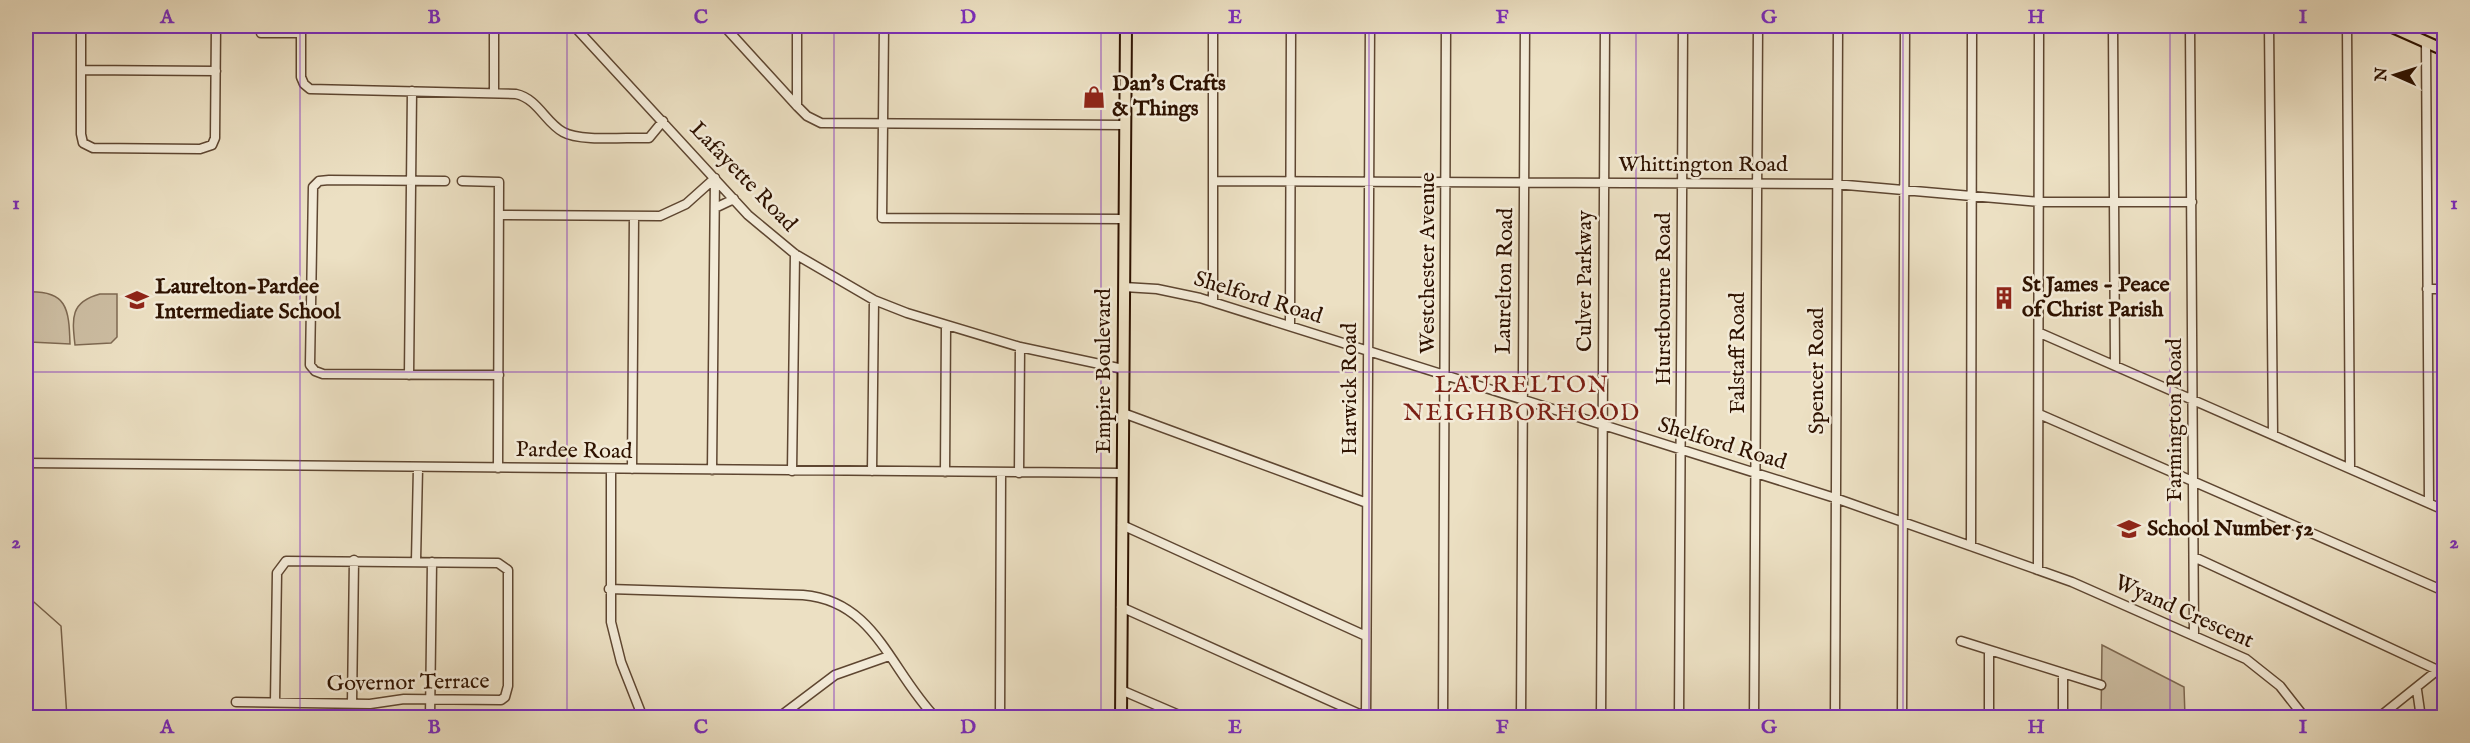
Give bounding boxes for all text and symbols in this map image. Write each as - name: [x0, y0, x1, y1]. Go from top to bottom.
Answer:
- text: A: [159, 5, 175, 30]
- text: B: [427, 5, 441, 30]
- text: C: [694, 5, 708, 30]
- text: D: [960, 5, 976, 30]
- text: E: [1228, 5, 1242, 30]
- text: F: [1496, 5, 1509, 30]
- text: G: [1761, 5, 1778, 30]
- text: H: [2027, 5, 2045, 30]
- text: I: [2299, 5, 2308, 30]
- north arrow: [2365, 45, 2425, 105]
- text: N: [2372, 67, 2392, 83]
- place label: Dan's Crafts & Things: [1112, 70, 1226, 123]
- shop icon: Dan's Crafts & Things: [1081, 84, 1107, 110]
- street label: Lafayette Road: [683, 116, 803, 238]
- street label: Whittington Road: [1618, 151, 1788, 179]
- street label: Westchester Avenue: [1414, 172, 1442, 354]
- text: 1: [12, 191, 20, 216]
- text: 1: [2450, 191, 2458, 216]
- street label: Laurelton Road: [1490, 207, 1520, 354]
- street label: Culver Parkway: [1571, 210, 1599, 352]
- street label: Hurstbourne Road: [1650, 212, 1678, 385]
- street label: Shelford Road: [1190, 265, 1326, 331]
- place label: St James - Peace of Christ Parish: [2022, 271, 2170, 324]
- place label: Laurelton-Pardee Intermediate School: [155, 273, 341, 326]
- building icon: St James - Peace of Christ Parish: [1991, 285, 2017, 311]
- school or university icon: Laurelton-Pardee Intermediate School: [124, 287, 150, 313]
- street label: Empire Boulevard: [1090, 288, 1118, 454]
- street label: Falstaff Road: [1724, 292, 1752, 414]
- street label: Spencer Road: [1803, 307, 1831, 435]
- street label: Harwick Road: [1336, 323, 1364, 455]
- street label: Farmington Road: [2161, 338, 2189, 502]
- district label: LAURELTON NEIGHBORHOOD: [1403, 370, 1641, 429]
- street label: Shelford Road: [1654, 411, 1790, 477]
- street label: Pardee Road: [515, 436, 633, 466]
- place label: School Number 52: [2147, 515, 2314, 543]
- school or university icon: School Number 52: [2116, 516, 2142, 542]
- text: 2: [11, 530, 21, 555]
- text: 2: [2449, 530, 2459, 555]
- street label: Wyand Crescent: [2110, 569, 2258, 655]
- street label: Governor Terrace: [326, 668, 490, 698]
- text: A: [159, 715, 175, 740]
- text: B: [427, 715, 441, 740]
- text: C: [694, 715, 708, 740]
- text: D: [960, 715, 976, 740]
- text: E: [1228, 715, 1242, 740]
- text: F: [1496, 715, 1509, 740]
- text: G: [1761, 715, 1778, 740]
- text: H: [2027, 715, 2045, 740]
- text: I: [2299, 715, 2308, 740]

